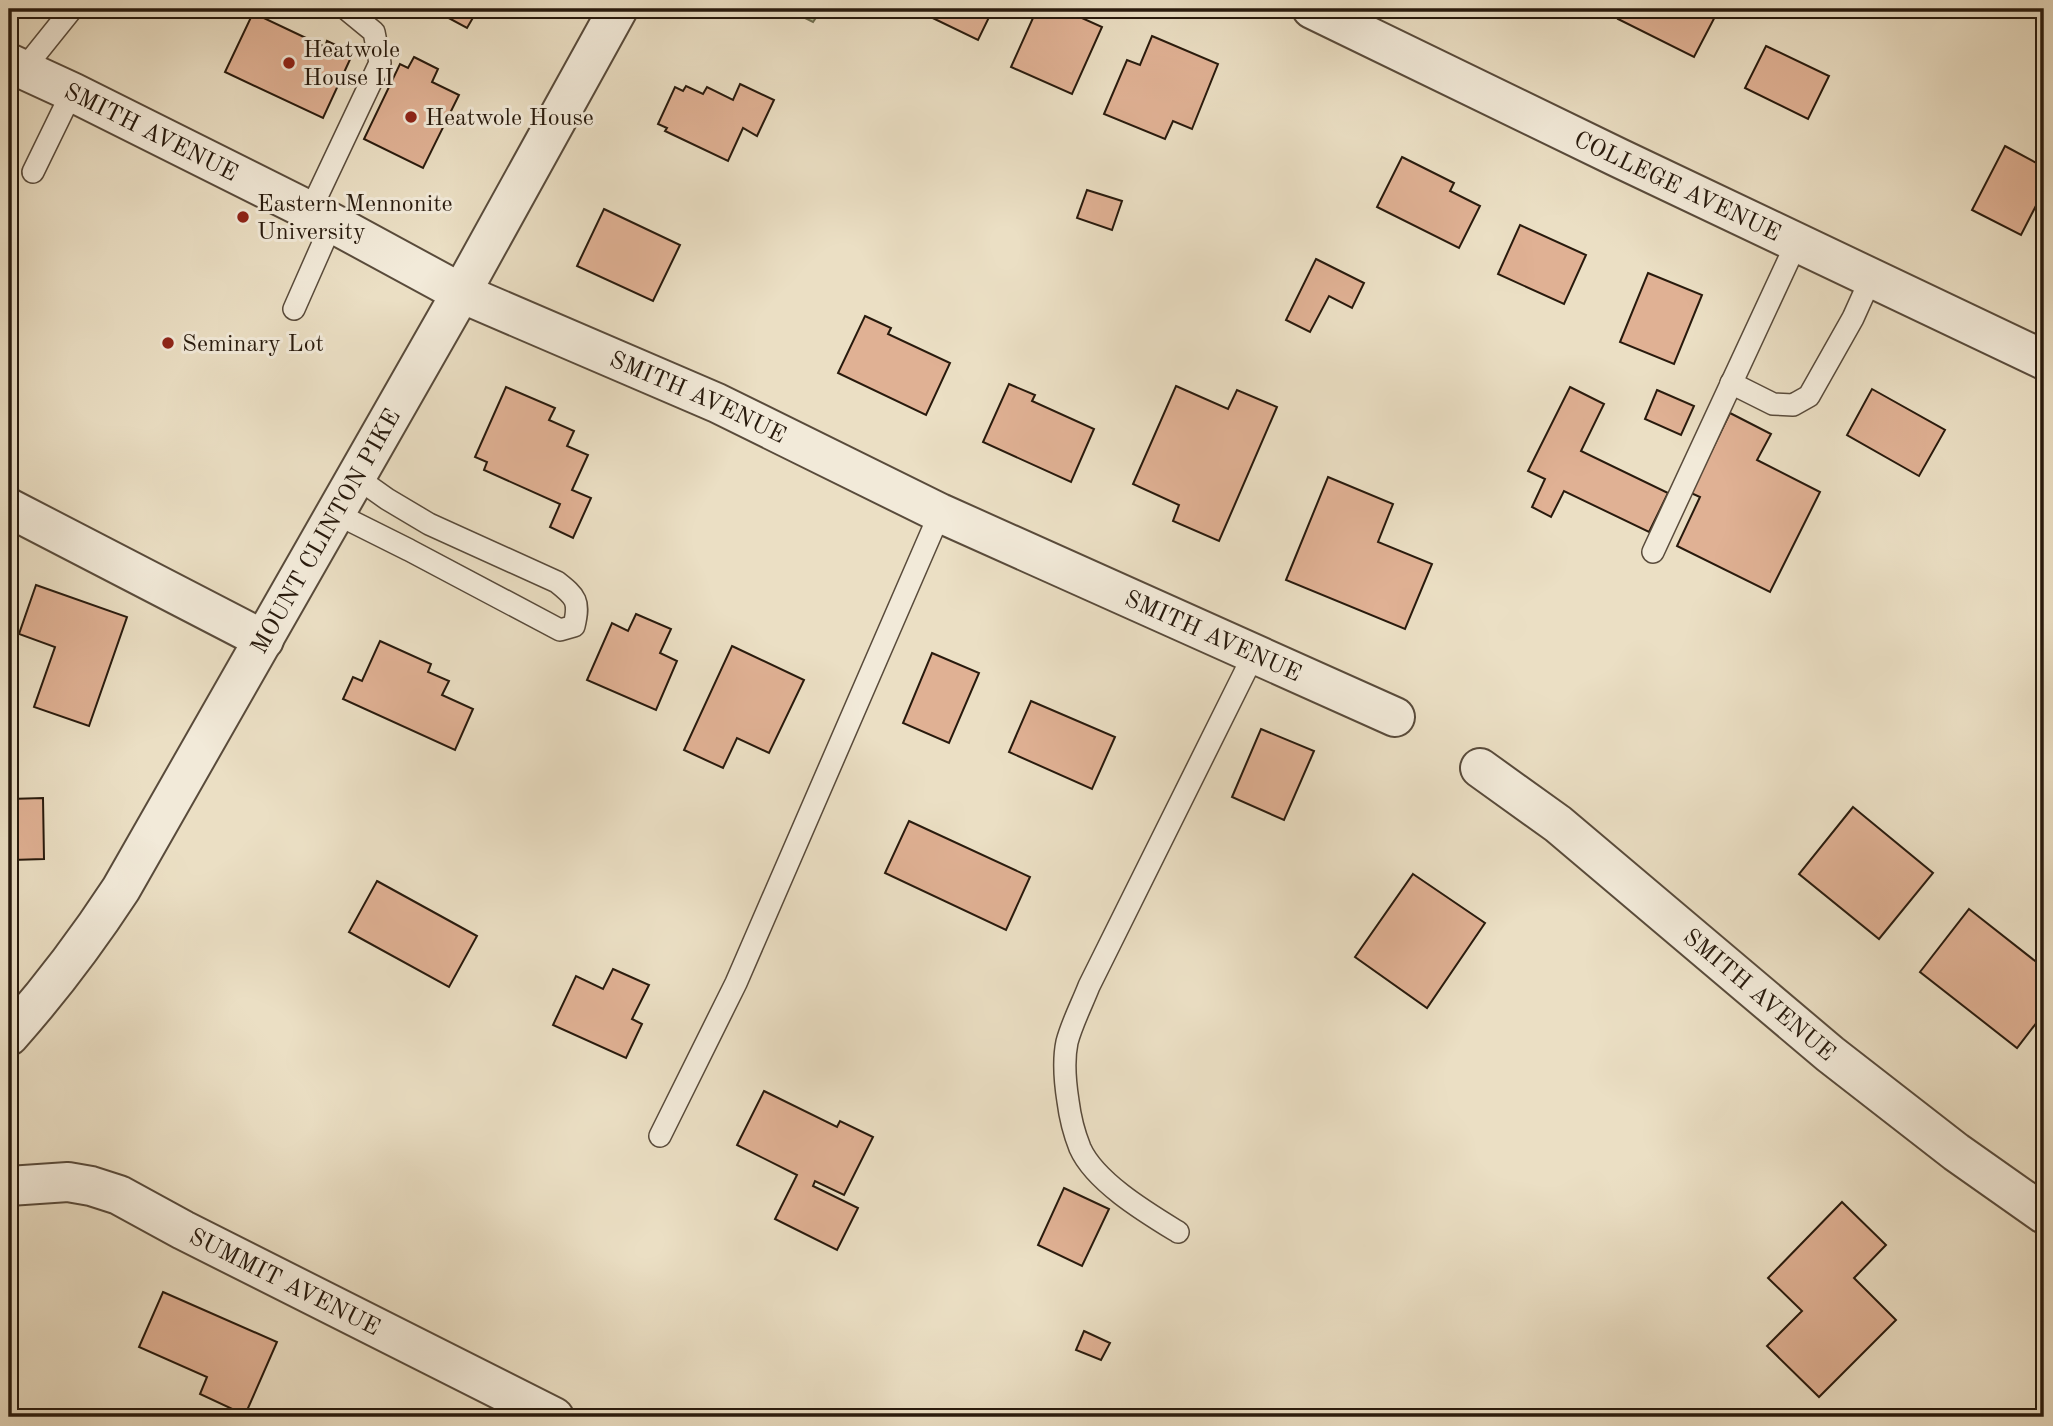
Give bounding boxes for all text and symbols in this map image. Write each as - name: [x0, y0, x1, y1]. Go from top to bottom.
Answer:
- place label: Heatwole House II: [303, 39, 400, 91]
- marker: Heatwole House II: [281, 55, 297, 71]
- street label: SMITH AVENUE: [60, 80, 241, 187]
- place label: Heatwole House: [425, 107, 594, 131]
- marker: Heatwole House: [403, 109, 419, 125]
- street label: COLLEGE AVENUE: [1570, 128, 1784, 247]
- place label: Eastern Mennonite University: [257, 193, 453, 245]
- marker: Eastern Mennonite University: [235, 209, 251, 225]
- place label: Seminary Lot: [182, 333, 324, 357]
- marker: Seminary Lot: [160, 335, 176, 351]
- street label: SMITH AVENUE: [606, 348, 789, 449]
- street label: MOUNT CLINTON PIKE: [248, 406, 406, 658]
- street label: SMITH AVENUE: [1121, 587, 1304, 687]
- street label: SMITH AVENUE: [1678, 925, 1839, 1067]
- street label: SUMMIT AVENUE: [185, 1225, 383, 1341]

